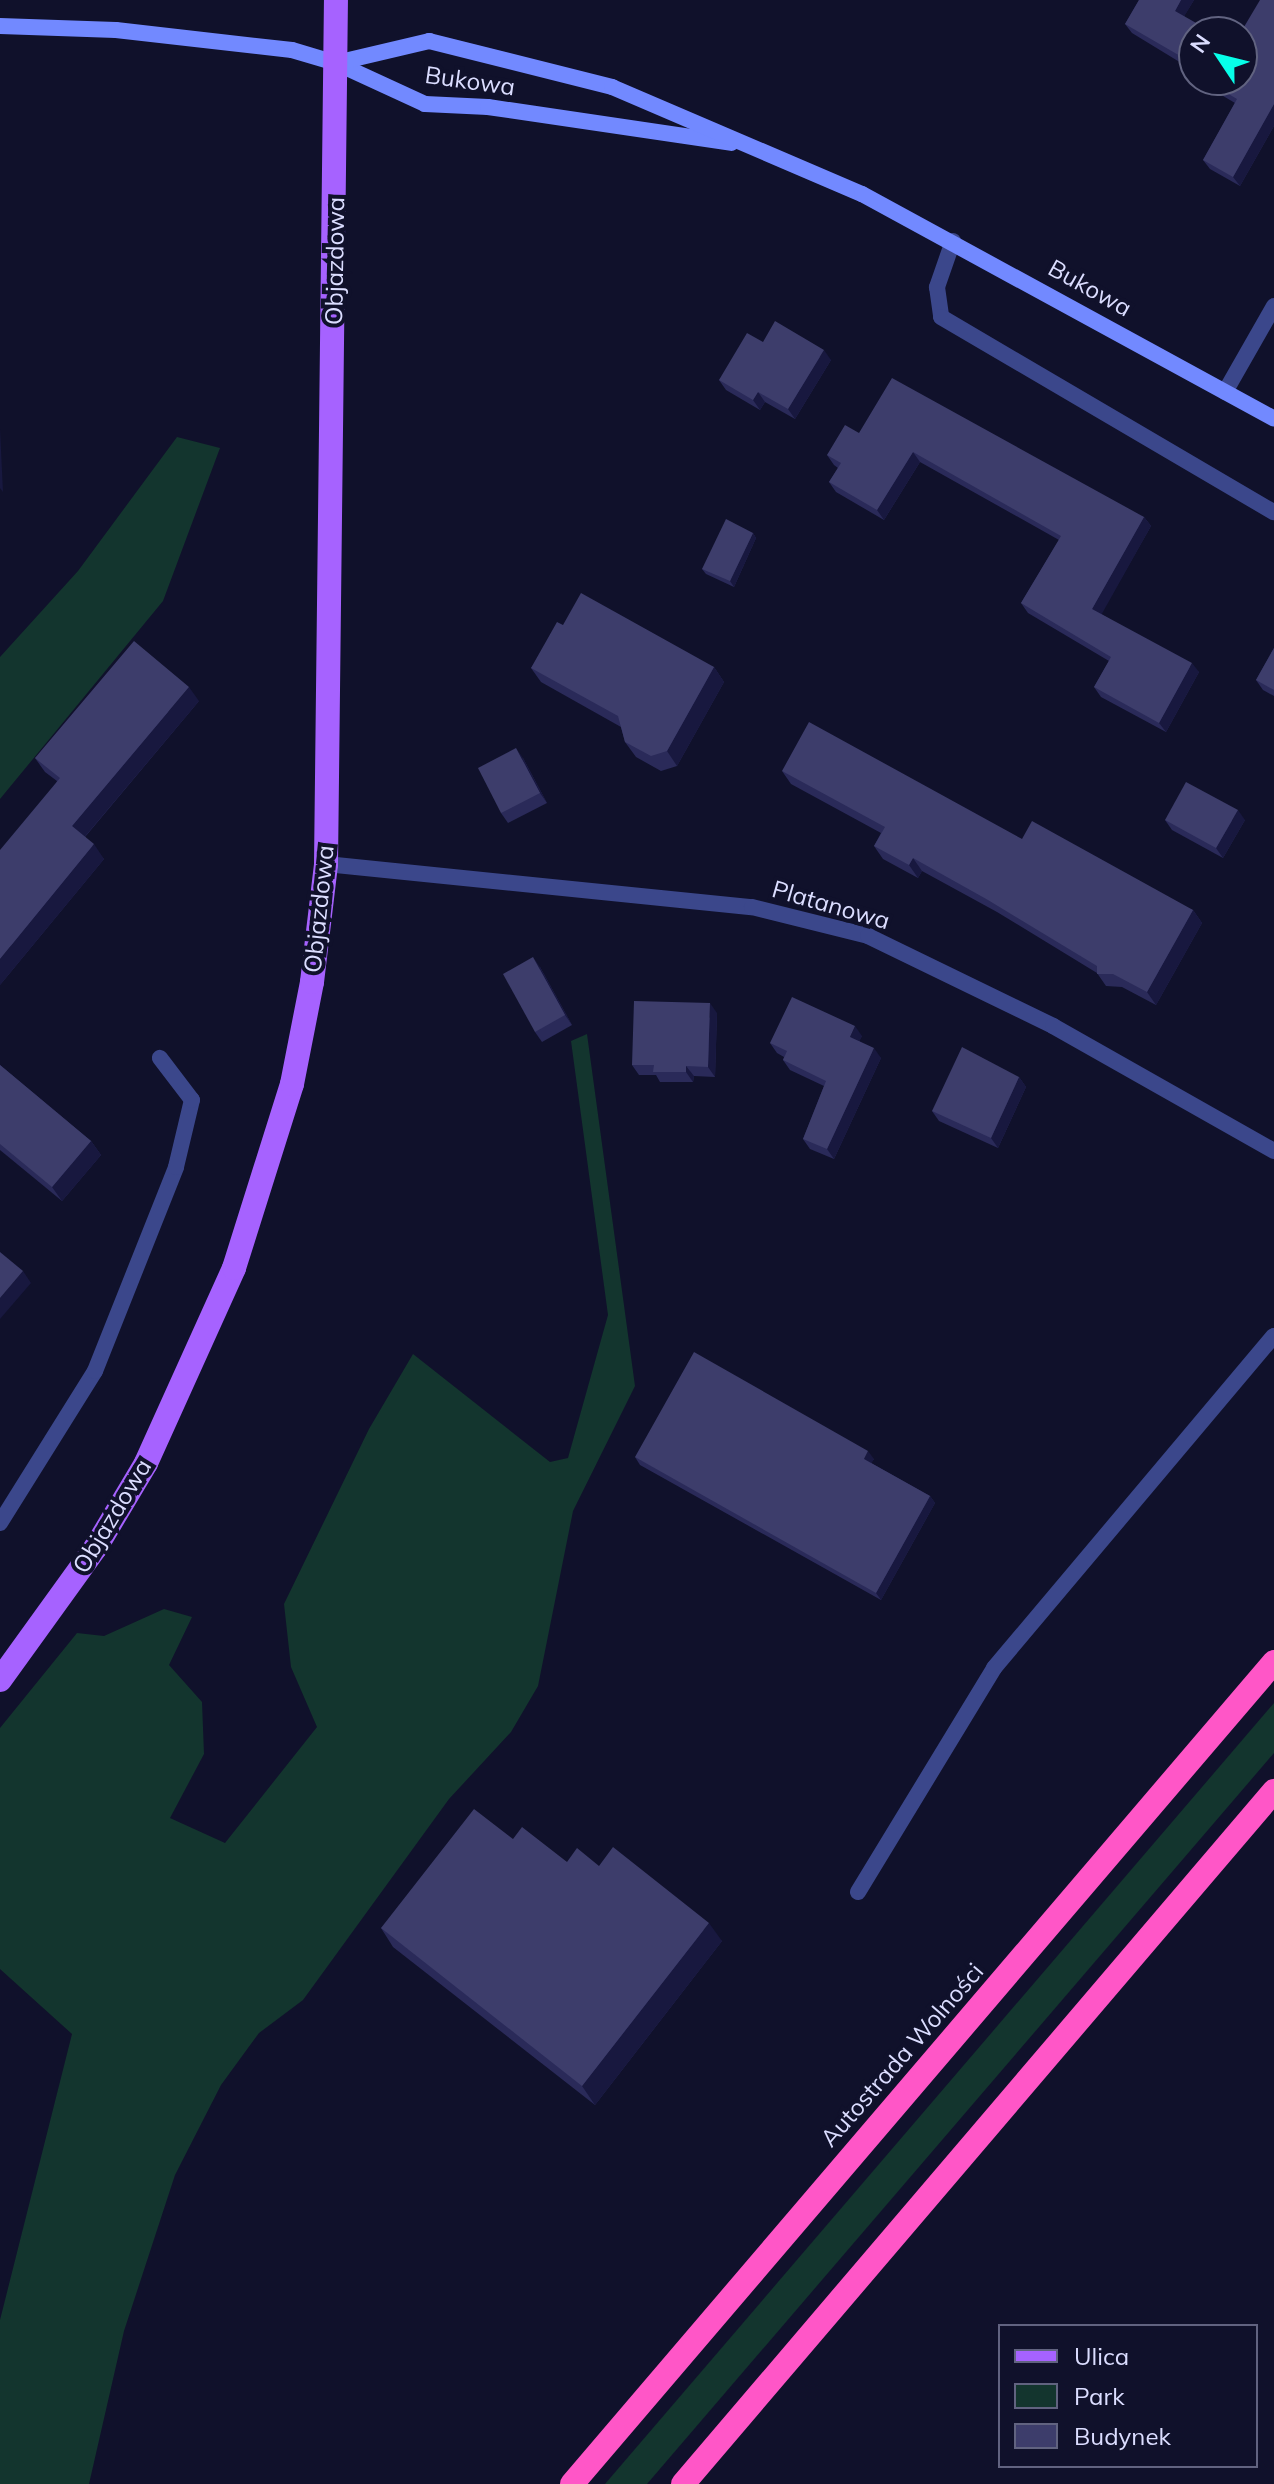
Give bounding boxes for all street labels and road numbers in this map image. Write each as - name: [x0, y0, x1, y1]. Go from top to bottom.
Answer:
- street label: Bukowa: [423, 60, 517, 102]
- street label: Objazdowa: [319, 197, 351, 325]
- street label: Bukowa: [1043, 253, 1137, 323]
- street label: Objazdowa: [298, 844, 340, 974]
- street label: Platanowa: [769, 874, 893, 936]
- street label: Objazdowa: [67, 1454, 157, 1578]
- street label: Autostrada Wolności: [814, 1957, 990, 2153]

